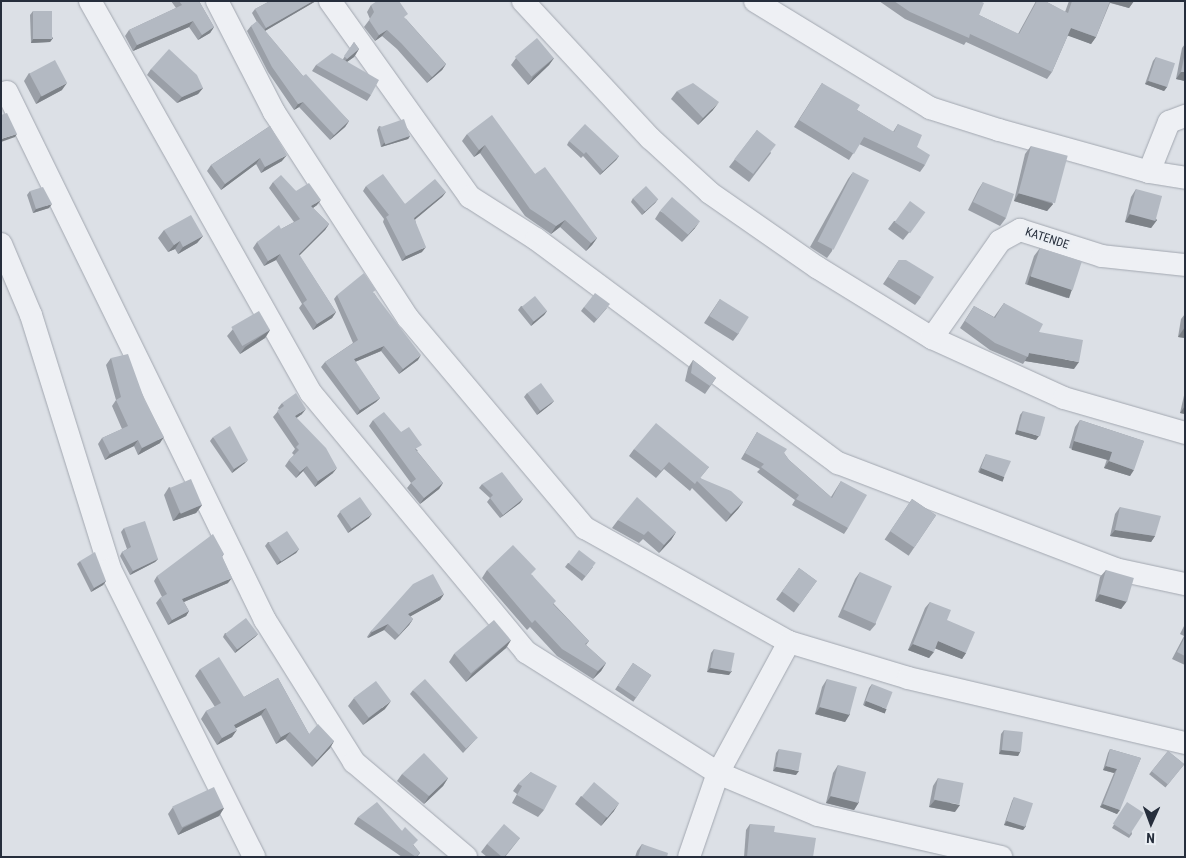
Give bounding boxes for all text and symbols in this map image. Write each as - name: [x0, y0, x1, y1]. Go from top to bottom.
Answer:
- street label: KATENDE: [1023, 225, 1071, 253]
- north arrow: [1126, 798, 1176, 848]
- text: N: [1146, 830, 1155, 846]

